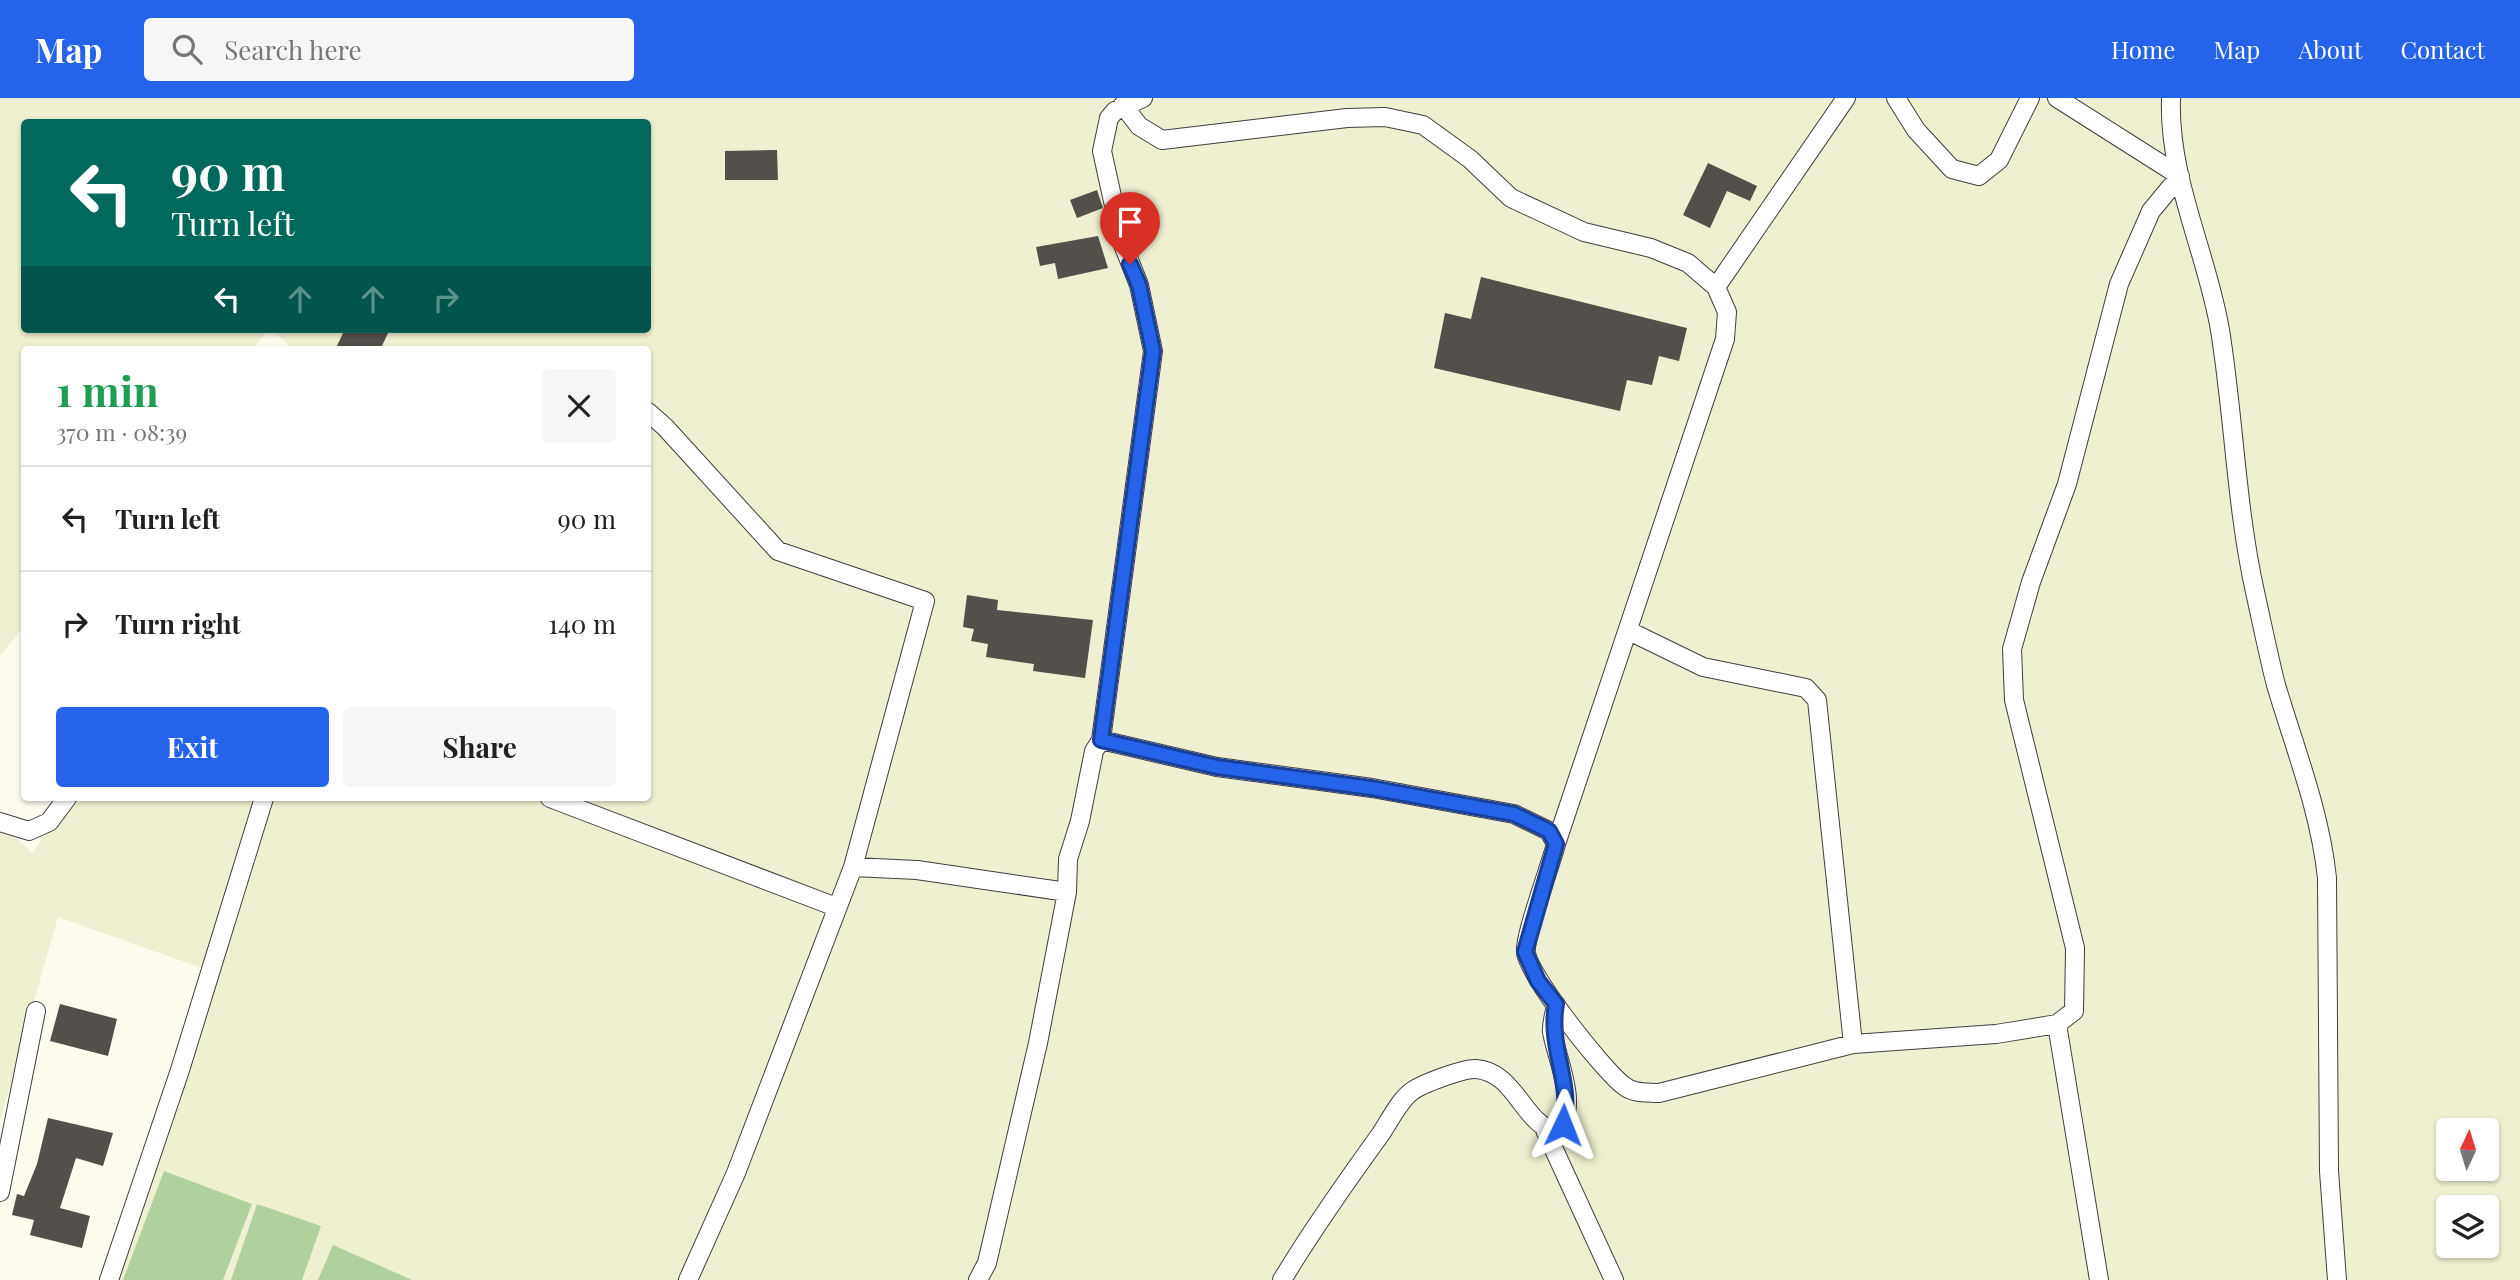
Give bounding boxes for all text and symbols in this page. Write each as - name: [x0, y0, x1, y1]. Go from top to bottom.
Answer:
- search box: [144, 18, 634, 81]
- text: Map: [35, 27, 102, 71]
- icon: search: [168, 30, 206, 68]
- text: Search here: [224, 32, 362, 67]
- text: Home: [2111, 33, 2175, 65]
- text: Map: [2213, 33, 2260, 65]
- text: About: [2298, 33, 2362, 65]
- text: Contact: [2400, 33, 2485, 65]
- text: 90 m: [171, 138, 285, 203]
- icon: left: [56, 147, 147, 238]
- pin: [1100, 192, 1160, 264]
- text: Turn left: [171, 201, 295, 244]
- icon: arrive: [1111, 203, 1149, 241]
- icon: left: [208, 280, 246, 318]
- icon: ahead: [281, 280, 319, 318]
- icon: ahead: [354, 280, 392, 318]
- icon: right: [427, 280, 465, 318]
- text: 1 min: [56, 362, 159, 418]
- button: close: [542, 369, 616, 443]
- text: 370 m · 08:39: [56, 416, 187, 447]
- icon: left: [56, 500, 94, 538]
- text: Turn left: [115, 501, 220, 536]
- text: 90 m: [558, 501, 616, 536]
- icon: right: [56, 605, 94, 643]
- text: Turn right: [115, 606, 241, 641]
- text: 140 m: [548, 606, 616, 641]
- button: Exit: [56, 707, 329, 787]
- button: Share: [343, 707, 616, 787]
- position arrow: [1526, 1088, 1600, 1162]
- north arrow: [2436, 1118, 2499, 1181]
- map controls: [2436, 1118, 2499, 1258]
- button: layers: [2436, 1195, 2499, 1258]

